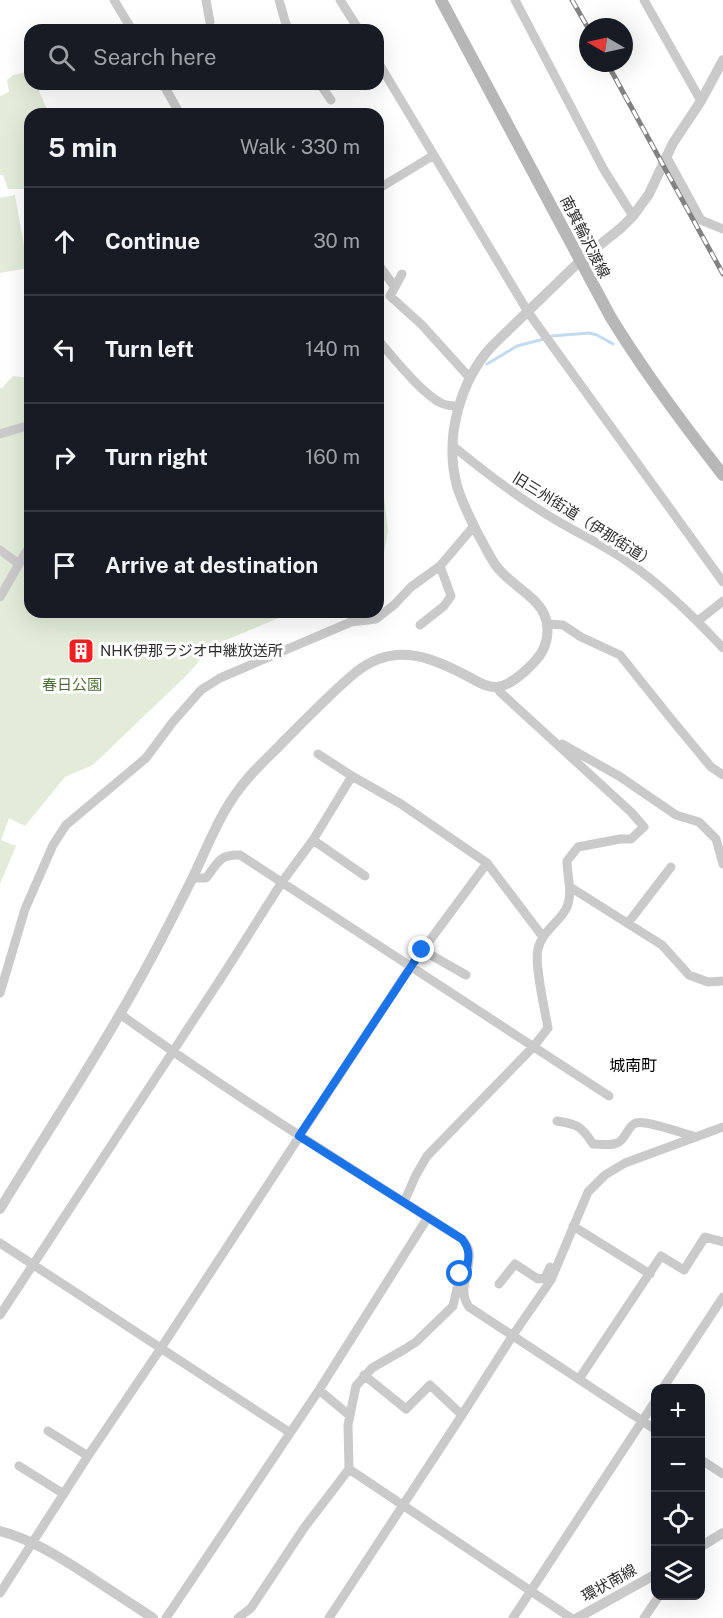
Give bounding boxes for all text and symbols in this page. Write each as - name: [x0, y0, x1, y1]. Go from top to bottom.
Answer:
- north arrow: [579, 18, 633, 72]
- search box: [24, 24, 384, 90]
- icon: search: [45, 41, 78, 74]
- text: Search here: [93, 44, 217, 70]
- text: 5 min: [48, 132, 117, 163]
- text: Walk · 330 m: [240, 135, 360, 159]
- street label: 南箕輪沢渡線: [557, 193, 613, 281]
- icon: ahead: [48, 225, 81, 258]
- text: Continue: [105, 228, 200, 254]
- text: 30 m: [313, 229, 360, 253]
- icon: left: [48, 333, 81, 366]
- text: Turn left: [105, 336, 194, 362]
- text: 140 m: [305, 337, 360, 361]
- icon: right: [48, 441, 81, 474]
- text: Turn right: [105, 444, 208, 470]
- text: 160 m: [305, 445, 360, 469]
- street label: 旧三州街道（伊那街道）: [510, 469, 659, 571]
- icon: arrive: [48, 549, 81, 582]
- text: Arrive at destination: [105, 552, 318, 578]
- building icon: NHK伊那ラジオ中継放送所: [66, 636, 96, 666]
- place label: NHK伊那ラジオ中継放送所: [100, 642, 283, 659]
- park label: 春日公園: [42, 676, 102, 693]
- route end: [408, 936, 434, 962]
- district label: 城南町: [609, 1056, 657, 1075]
- route start: [446, 1260, 472, 1286]
- map controls: [651, 1384, 705, 1600]
- button: +: [651, 1384, 705, 1438]
- button: −: [651, 1438, 705, 1492]
- button: locate: [651, 1492, 705, 1546]
- button: layers: [651, 1546, 705, 1600]
- street label: 環状南線: [578, 1561, 639, 1605]

